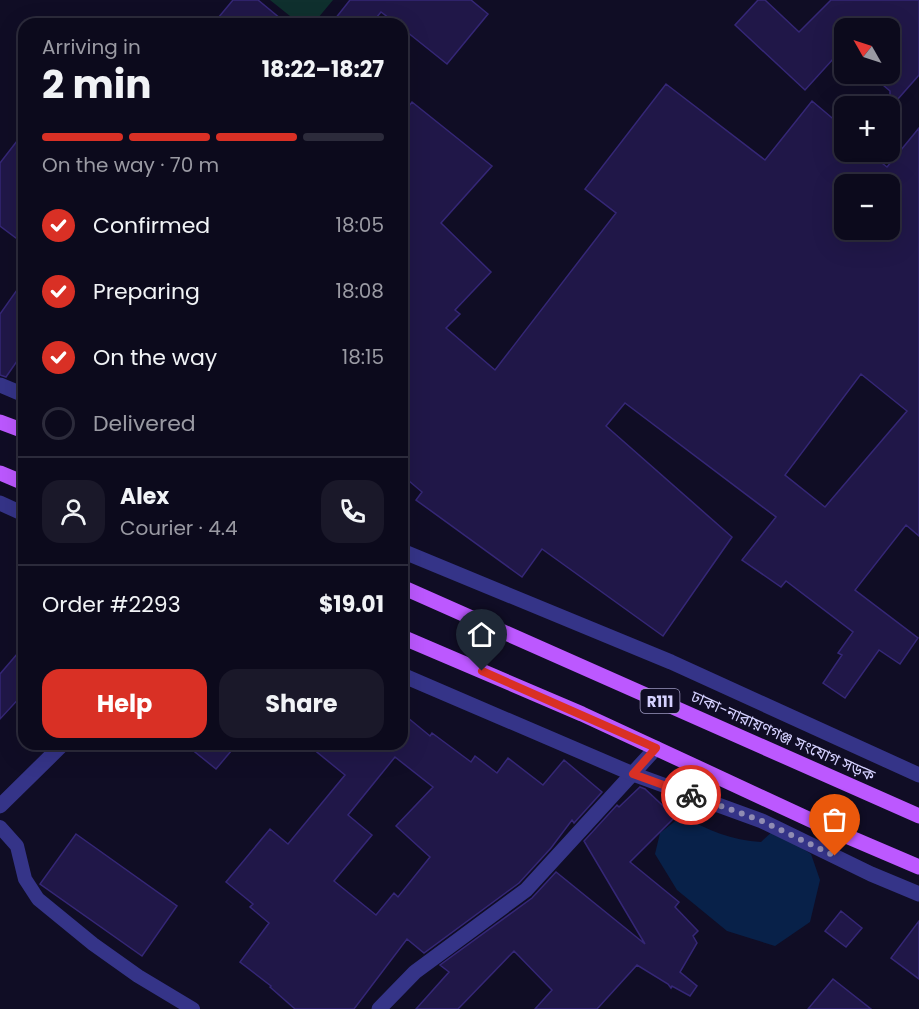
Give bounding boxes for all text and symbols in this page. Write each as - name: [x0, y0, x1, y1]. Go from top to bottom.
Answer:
- north arrow: [834, 18, 900, 84]
- map controls: [834, 18, 900, 240]
- text: Arriving in: [42, 33, 141, 61]
- text: 18:22–18:27: [262, 54, 384, 85]
- text: 2 min: [42, 57, 152, 112]
- button: +: [834, 96, 900, 162]
- text: On the way · 70 m: [42, 151, 219, 179]
- button: −: [834, 174, 900, 240]
- icon: check: [42, 209, 75, 242]
- text: Confirmed: [93, 210, 210, 241]
- text: 18:05: [336, 211, 384, 239]
- icon: check: [42, 275, 75, 308]
- text: Preparing: [93, 276, 200, 307]
- text: 18:08: [336, 277, 384, 305]
- icon: check: [42, 341, 75, 374]
- text: On the way: [93, 342, 217, 373]
- text: 18:15: [342, 343, 384, 371]
- text: Delivered: [93, 408, 196, 439]
- button: person: [42, 480, 105, 543]
- button: phone: [321, 480, 384, 543]
- text: Alex: [120, 481, 169, 512]
- text: Courier · 4.4: [120, 514, 238, 542]
- text: Order #2293: [42, 589, 181, 620]
- text: $19.01: [319, 589, 384, 620]
- pin: [456, 609, 507, 671]
- icon: home: [465, 618, 498, 651]
- button: Help: [42, 669, 207, 738]
- button: Share: [219, 669, 384, 738]
- street label: ঢাকা-নারায়ণগঞ্জ সংযোগ সড়ক: [686, 685, 880, 787]
- road number: R111: [640, 689, 680, 713]
- courier: [661, 765, 721, 825]
- icon: bike: [675, 779, 708, 812]
- pin: [809, 794, 860, 856]
- icon: bag: [818, 803, 851, 836]

